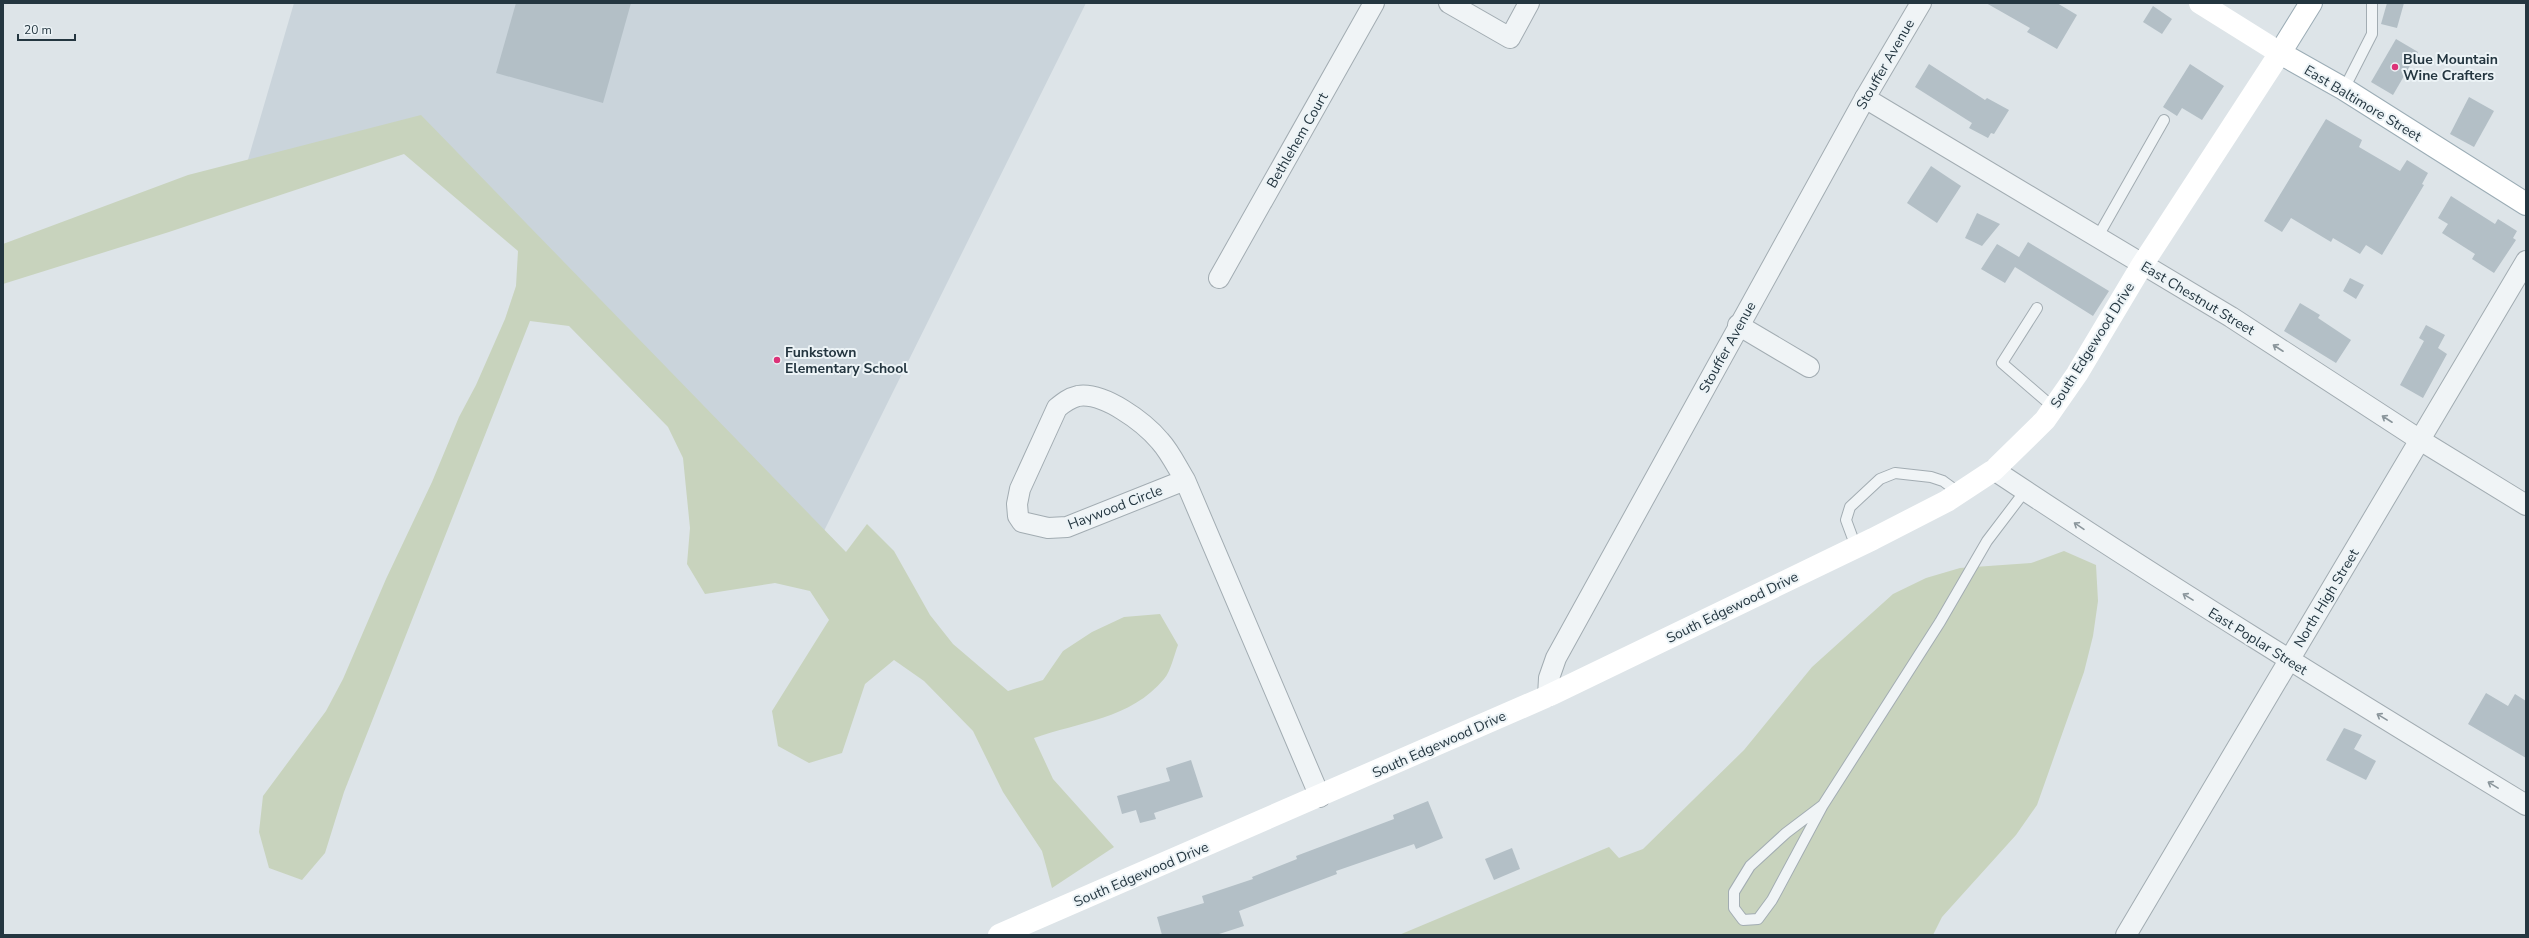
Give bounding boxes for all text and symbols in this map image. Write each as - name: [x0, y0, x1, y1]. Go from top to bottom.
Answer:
- street label: Stouffer Avenue: [1852, 15, 1919, 113]
- scale bar: [18, 16, 75, 42]
- text: 20 m: [24, 22, 52, 38]
- place label: Blue Mountain Wine Crafters: [2403, 50, 2498, 85]
- street label: East Baltimore Street: [2301, 61, 2425, 146]
- marker: Blue Mountain Wine Crafters: [2390, 62, 2400, 72]
- street label: Bethlehem Court: [1262, 89, 1332, 191]
- street label: East Chestnut Street: [2137, 257, 2258, 340]
- street label: South Edgewood Drive: [2046, 279, 2139, 412]
- street label: Stouffer Avenue: [1694, 298, 1760, 396]
- place label: Funkstown Elementary School: [785, 343, 908, 378]
- one-way arrow: [2273, 344, 2284, 352]
- marker: Funkstown Elementary School: [772, 355, 782, 365]
- one-way arrow: [2382, 415, 2393, 423]
- street label: Haywood Circle: [1065, 481, 1165, 534]
- one-way arrow: [2073, 522, 2085, 530]
- street label: North High Street: [2289, 545, 2363, 651]
- street label: South Edgewood Drive: [1663, 567, 1801, 648]
- one-way arrow: [2183, 593, 2194, 601]
- street label: East Poplar Street: [2205, 603, 2311, 680]
- street label: South Edgewood Drive: [1369, 706, 1509, 783]
- one-way arrow: [2376, 713, 2388, 721]
- one-way arrow: [2488, 781, 2499, 789]
- street label: South Edgewood Drive: [1071, 837, 1212, 911]

